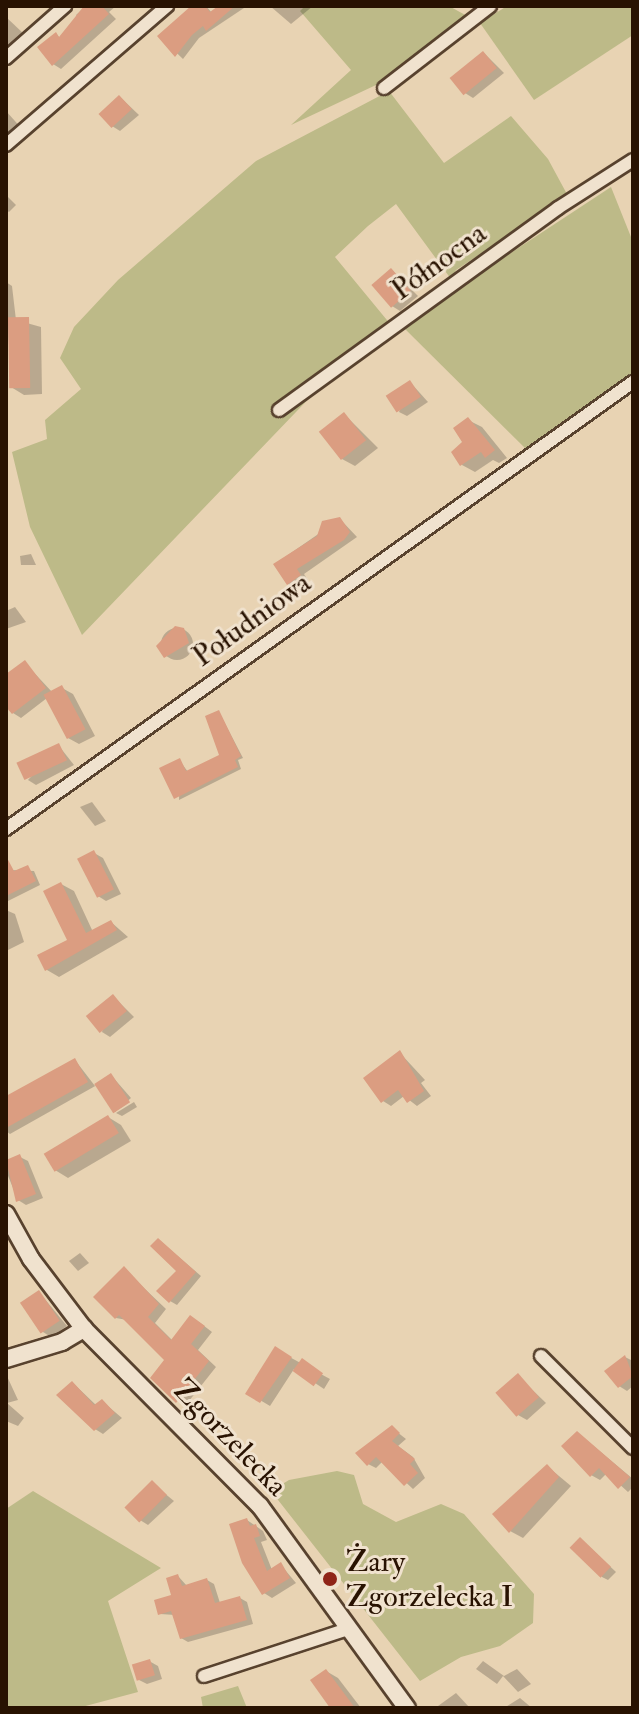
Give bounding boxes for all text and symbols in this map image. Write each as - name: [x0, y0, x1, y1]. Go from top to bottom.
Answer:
- street label: Północna: [385, 216, 493, 308]
- street label: Południowa: [186, 565, 318, 675]
- street label: Zgorzelecka: [165, 1372, 295, 1504]
- place label: Żary Zgorzelecka I: [346, 1544, 513, 1614]
- marker: Żary Zgorzelecka I: [321, 1570, 339, 1588]

